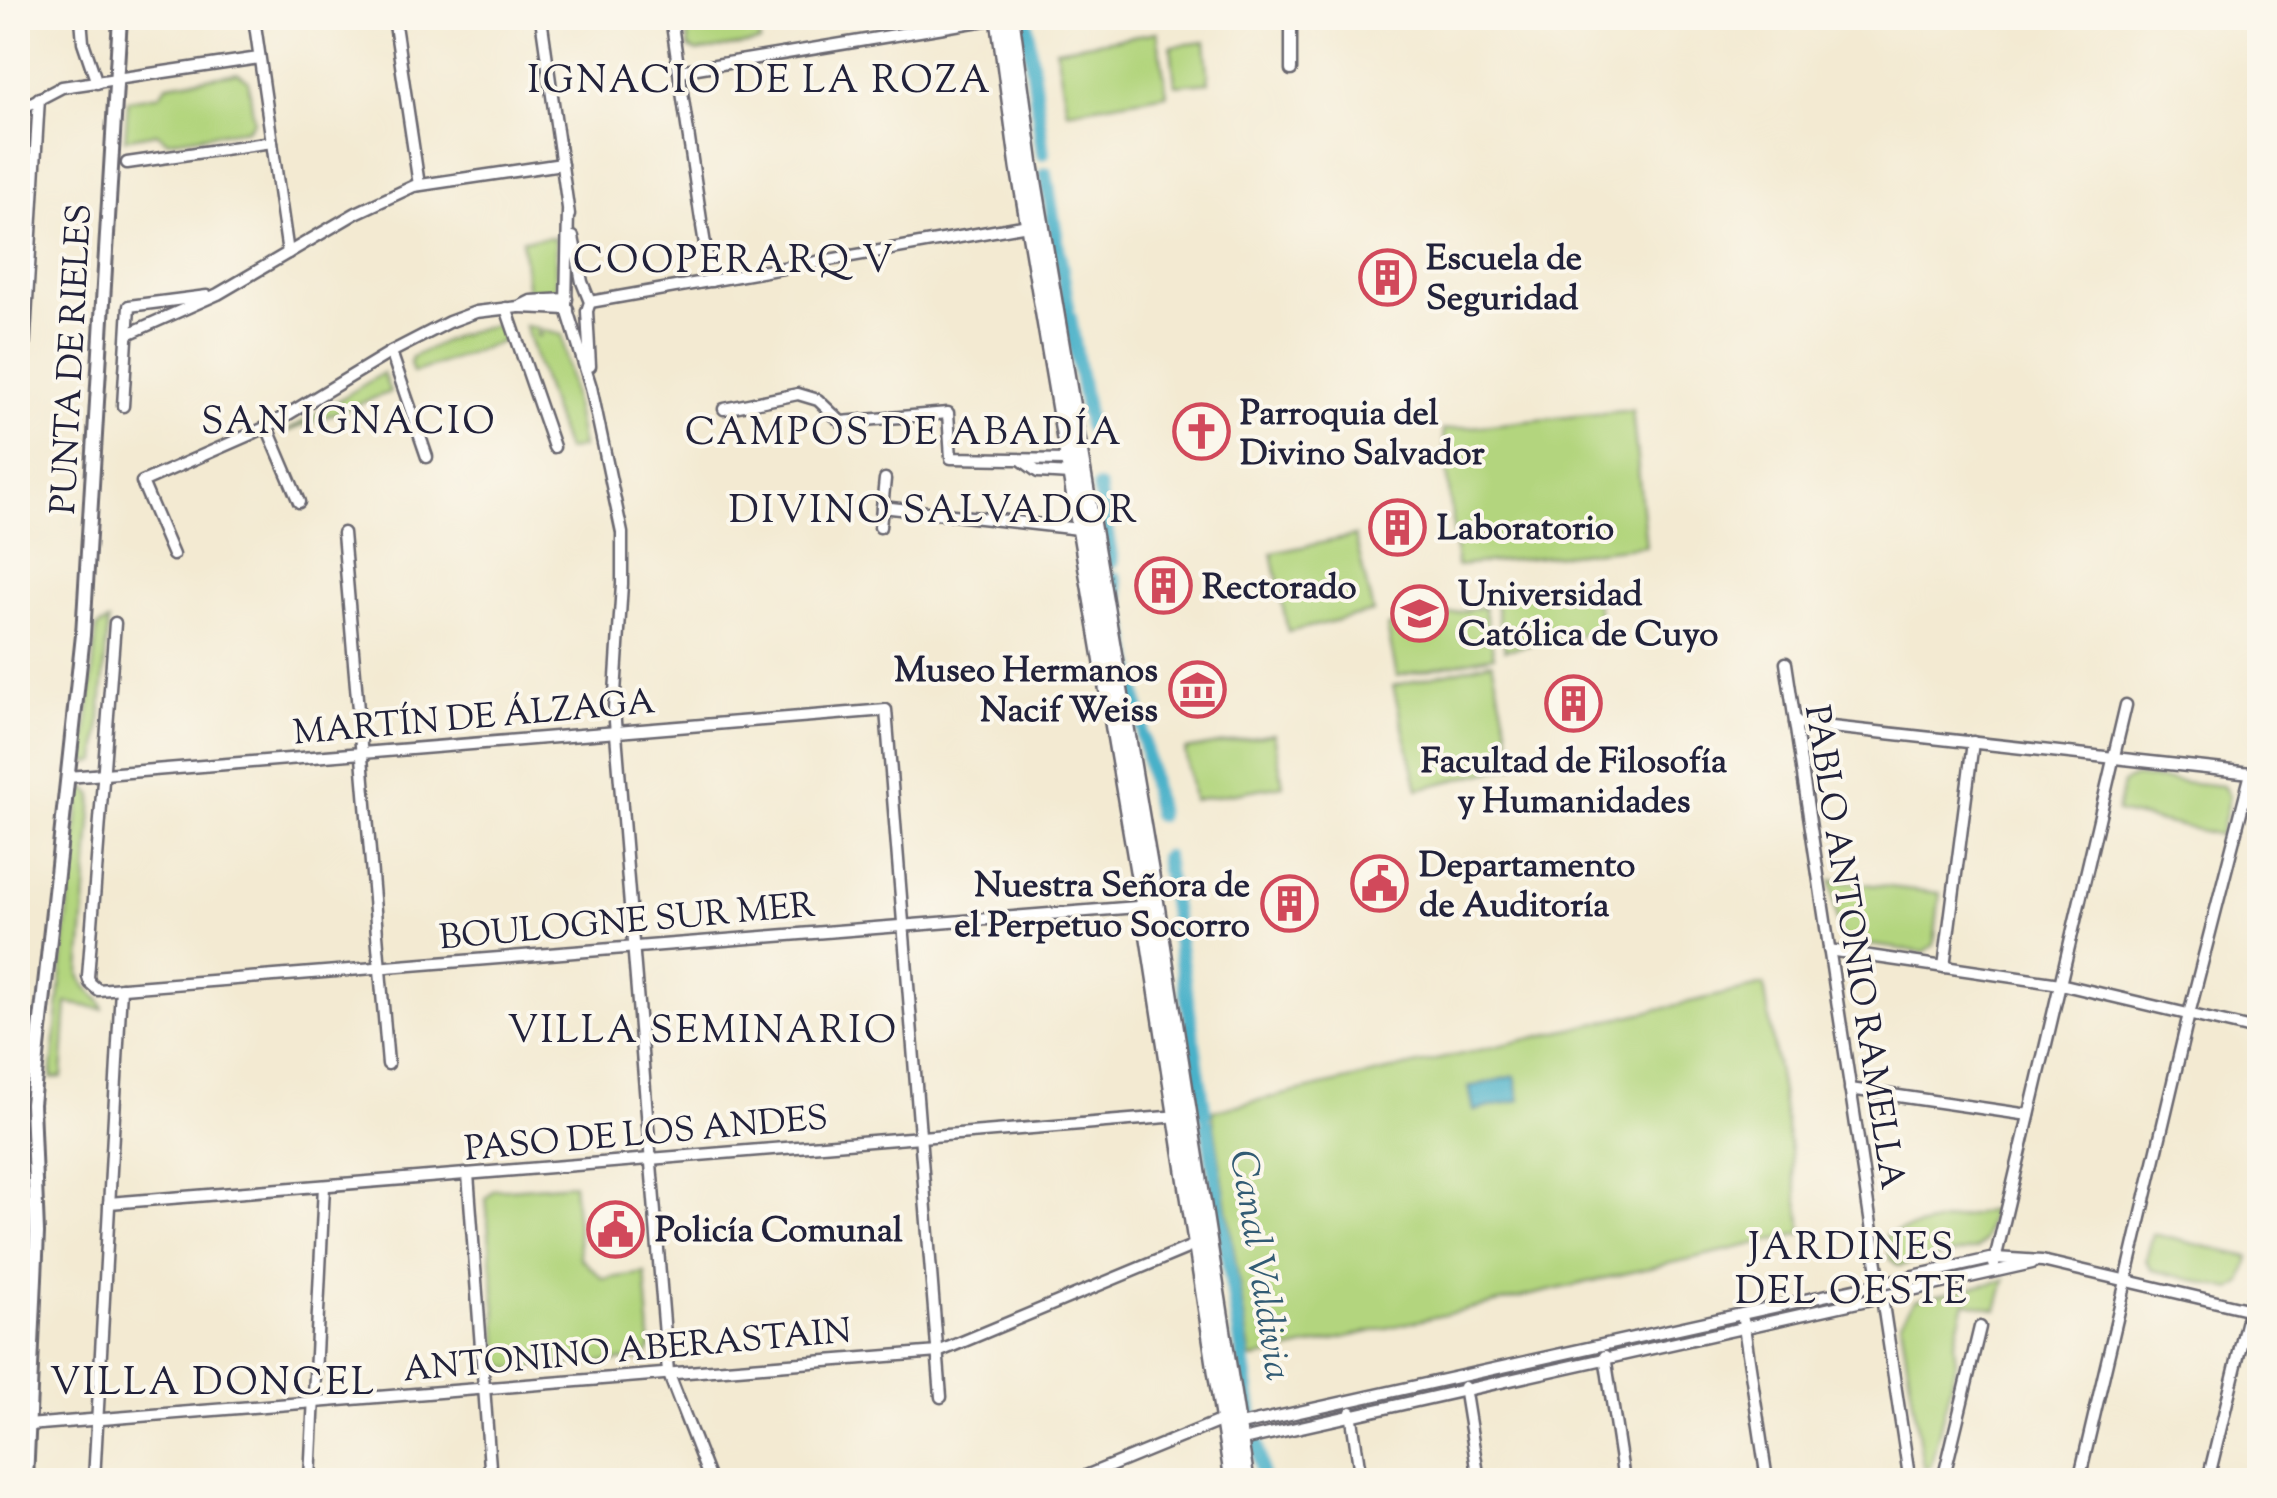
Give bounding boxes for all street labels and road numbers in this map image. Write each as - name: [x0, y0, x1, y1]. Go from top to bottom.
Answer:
- street label: PUNTA DE RIELES: [40, 203, 107, 516]
- street label: MARTÍN DE ÁLZAGA: [291, 678, 658, 761]
- street label: PABLO ANTONIO RAMELLA: [1789, 702, 1916, 1193]
- street label: BOULOGNE SUR MER: [437, 882, 817, 965]
- street label: PASO DE LOS ANDES: [463, 1094, 830, 1177]
- street label: ANTONINO ABERASTAIN: [401, 1307, 854, 1397]

